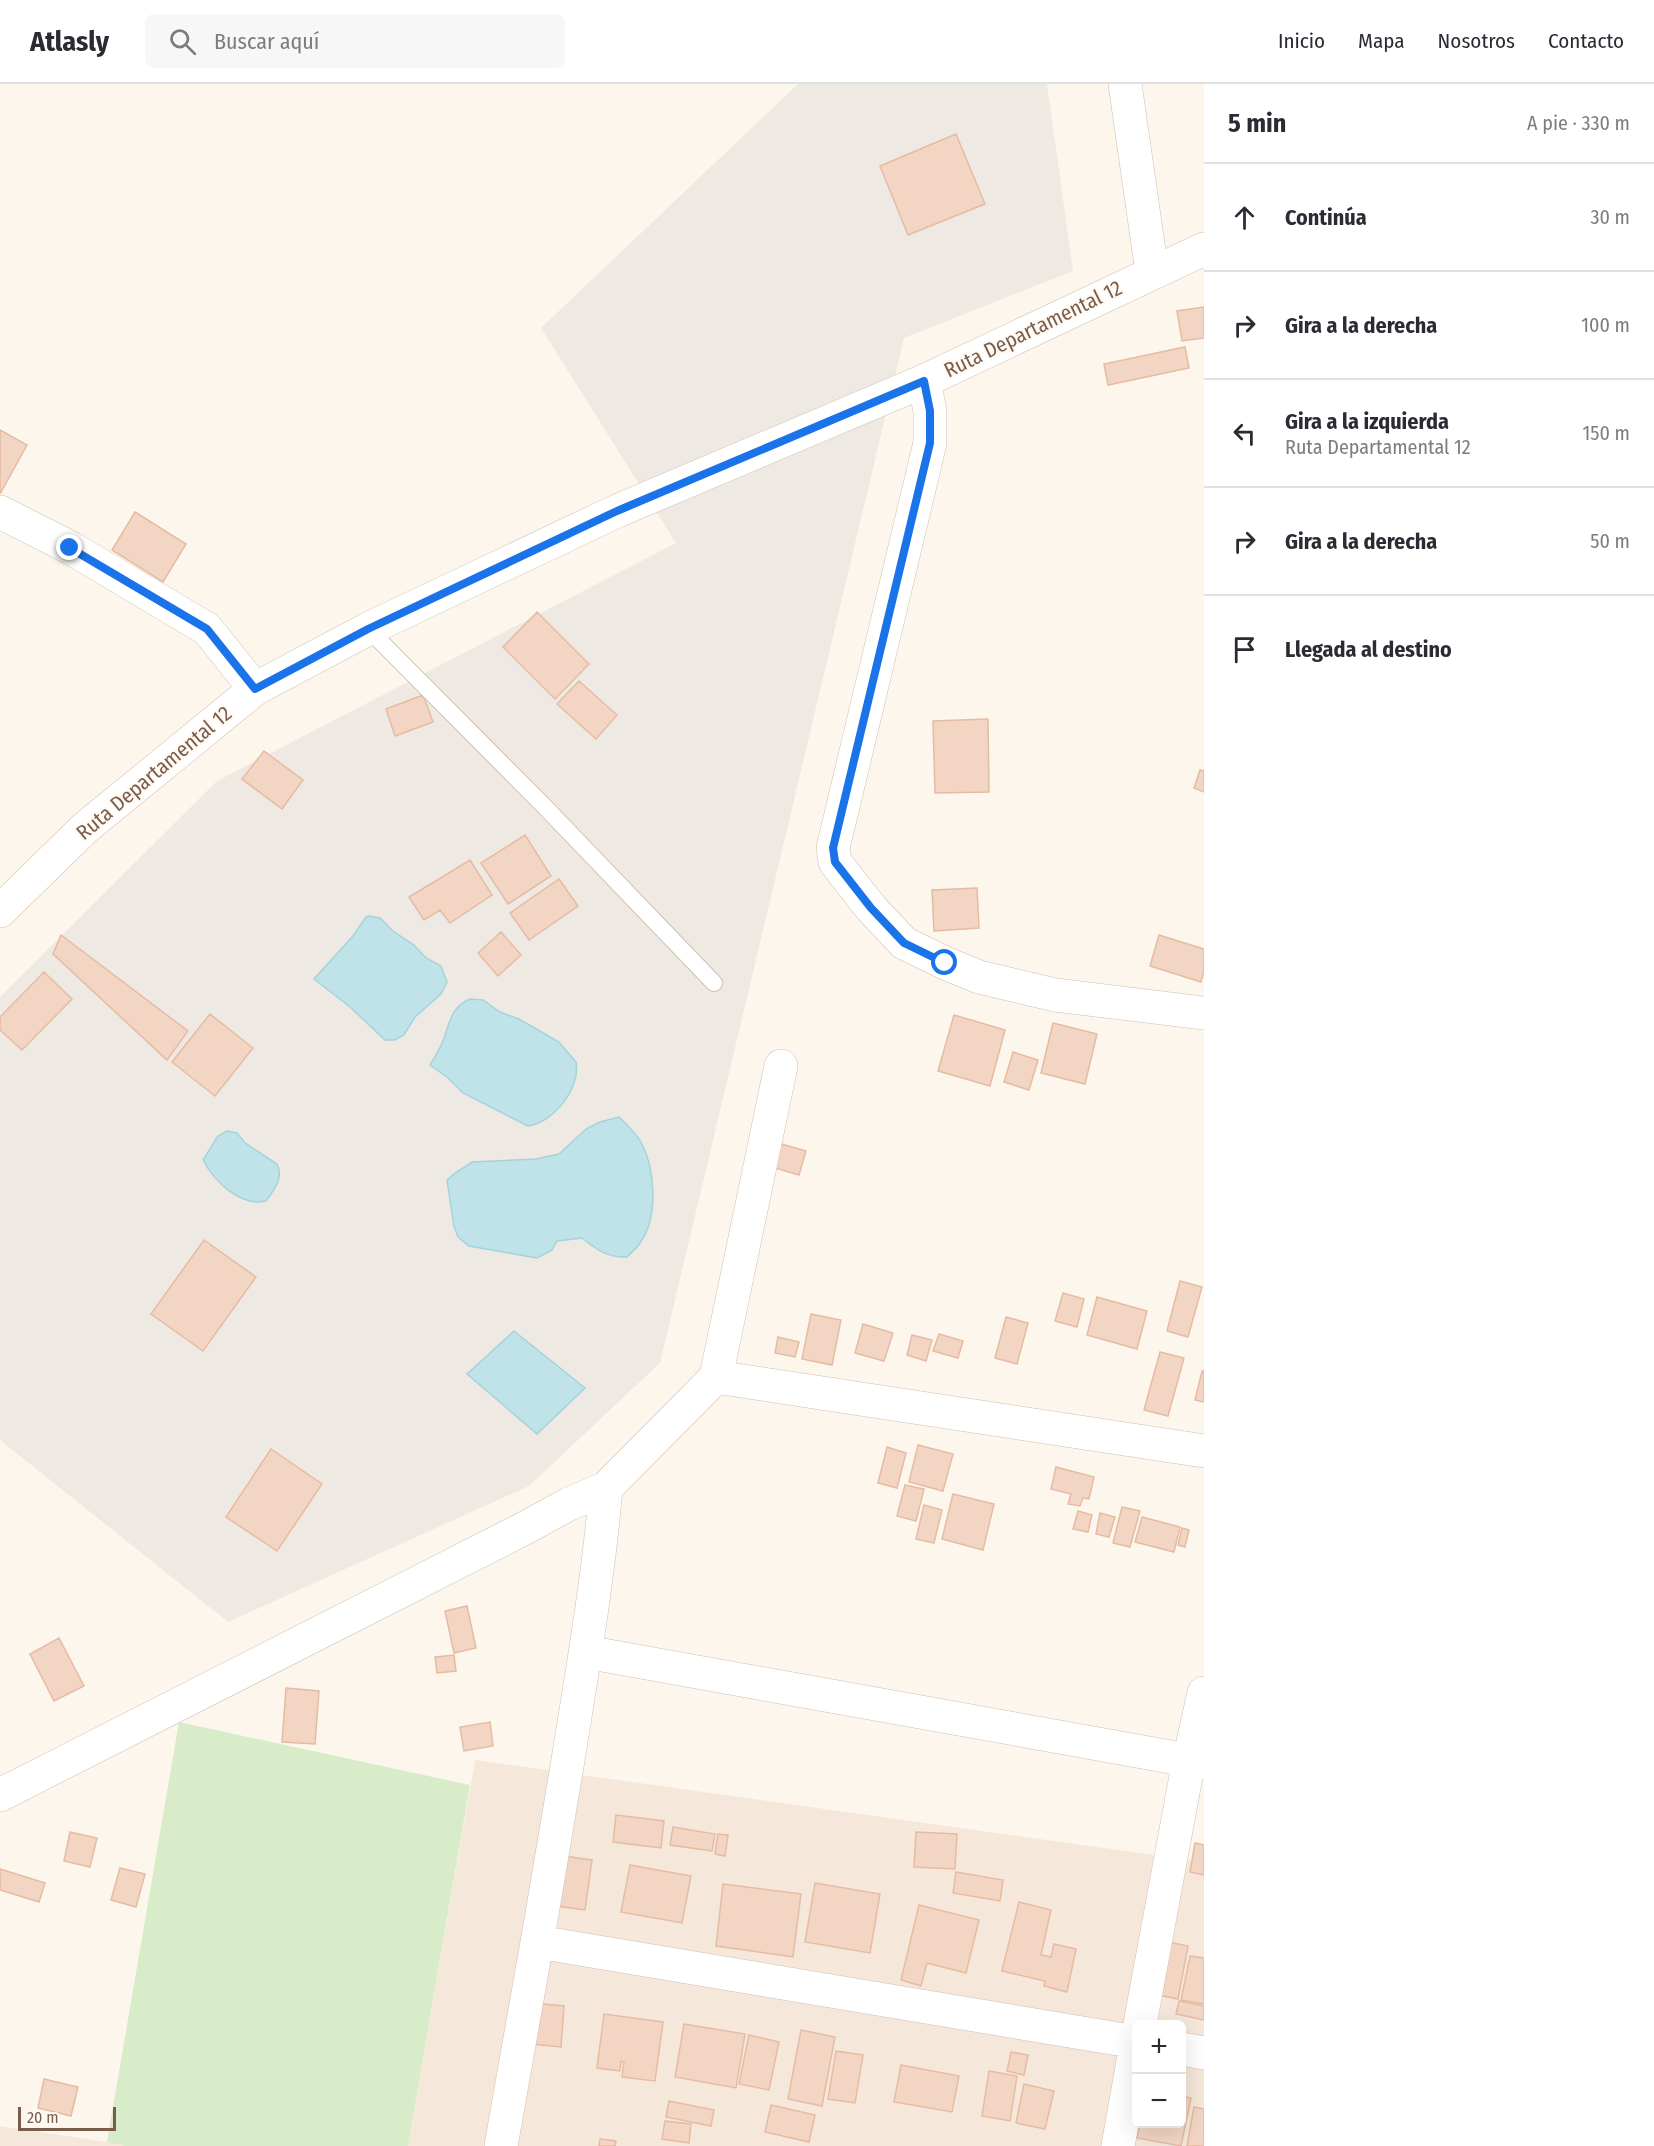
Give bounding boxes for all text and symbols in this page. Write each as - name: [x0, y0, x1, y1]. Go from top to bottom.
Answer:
- search box: [145, 14, 565, 68]
- text: Atlasly: [30, 25, 109, 58]
- icon: search: [166, 25, 199, 58]
- text: Buscar aquí: [214, 28, 319, 55]
- text: Inicio: [1278, 28, 1325, 54]
- text: Mapa: [1358, 28, 1405, 54]
- text: Nosotros: [1438, 28, 1515, 54]
- text: Contacto: [1548, 28, 1624, 54]
- text: 5 min: [1228, 108, 1286, 139]
- text: A pie · 330 m: [1527, 111, 1630, 135]
- icon: ahead: [1228, 201, 1261, 234]
- text: Continúa: [1285, 204, 1367, 231]
- text: 30 m: [1590, 205, 1630, 229]
- street label: Ruta Departamental 12: [940, 275, 1126, 383]
- icon: right: [1228, 309, 1261, 342]
- text: Gira a la derecha: [1285, 312, 1437, 339]
- text: 100 m: [1581, 313, 1630, 337]
- text: Gira a la izquierda: [1285, 408, 1449, 435]
- icon: left: [1228, 417, 1261, 450]
- text: 150 m: [1583, 421, 1630, 445]
- text: Ruta Departamental 12: [1285, 435, 1471, 459]
- icon: right: [1228, 525, 1261, 558]
- text: Gira a la derecha: [1285, 528, 1437, 555]
- text: 50 m: [1590, 529, 1630, 553]
- route end: [56, 534, 82, 560]
- icon: arrive: [1228, 633, 1261, 666]
- text: Llegada al destino: [1285, 636, 1452, 663]
- street label: Ruta Departamental 12: [71, 700, 237, 846]
- route start: [931, 949, 957, 975]
- map controls: [1132, 2020, 1186, 2128]
- button: +: [1132, 2020, 1186, 2074]
- button: −: [1132, 2074, 1186, 2128]
- scale bar: [18, 2104, 116, 2132]
- text: 20 m: [27, 2108, 58, 2127]

